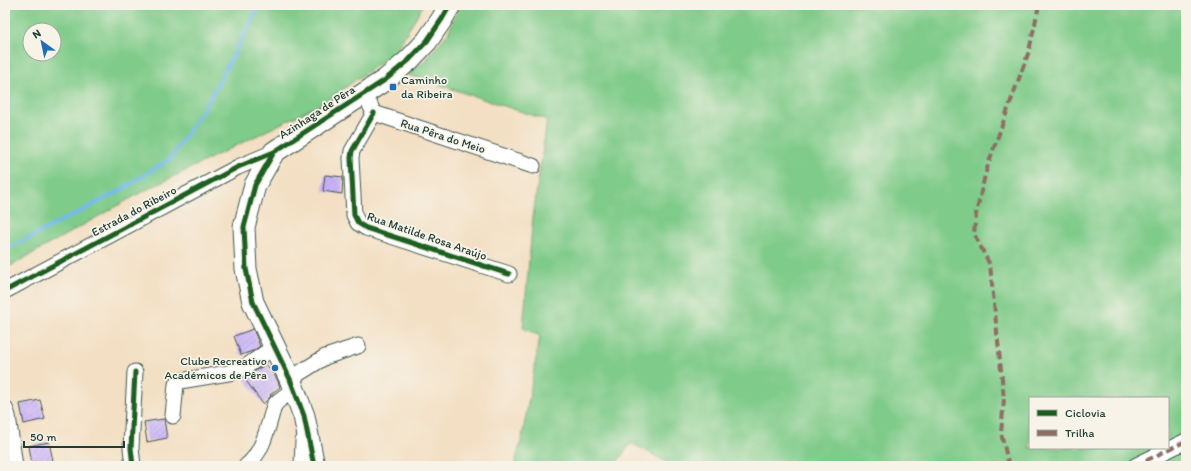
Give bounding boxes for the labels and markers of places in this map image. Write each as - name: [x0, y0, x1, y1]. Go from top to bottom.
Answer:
- place label: Caminho da Ribeira: [401, 73, 453, 101]
- marker: Caminho da Ribeira: [388, 82, 398, 92]
- place label: Clube Recreativo Académicos de Pêra: [165, 354, 267, 382]
- marker: Clube Recreativo Académicos de Pêra: [270, 363, 280, 373]

